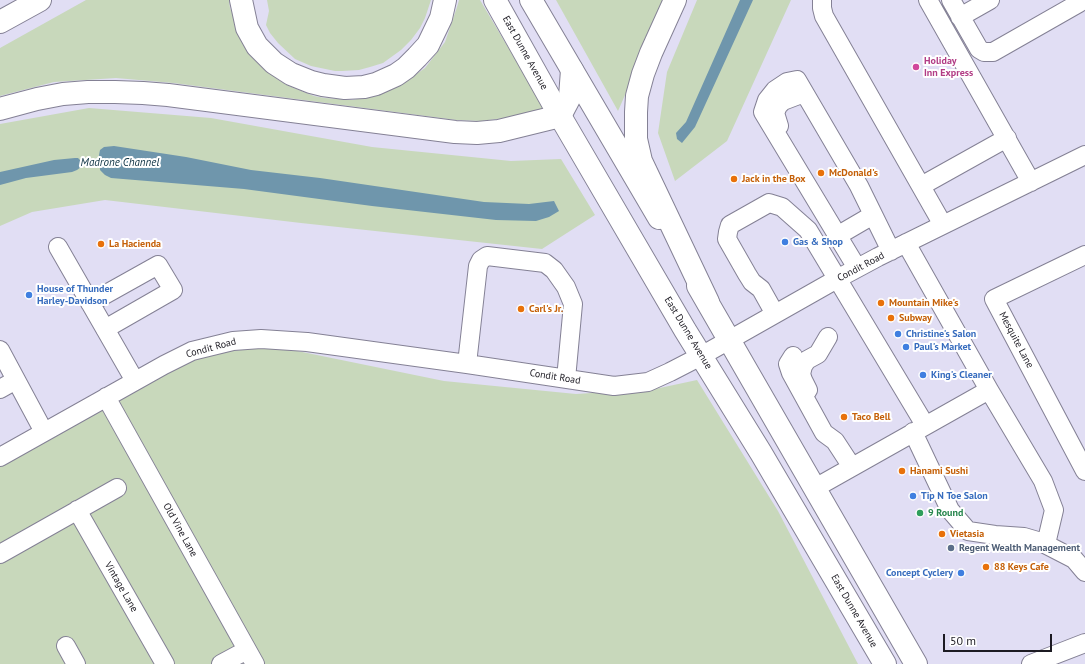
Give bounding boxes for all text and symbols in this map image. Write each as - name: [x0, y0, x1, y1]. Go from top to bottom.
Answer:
- street label: East Dunne Avenue: [500, 14, 550, 92]
- place label: Holiday Inn Express: [924, 55, 973, 78]
- marker: Holiday Inn Express: [911, 62, 921, 72]
- water label: Madrone Channel: [81, 156, 159, 170]
- place label: McDonald's: [829, 167, 878, 179]
- marker: McDonald's: [816, 168, 826, 178]
- place label: Jack in the Box: [742, 173, 806, 185]
- marker: Jack in the Box: [729, 174, 739, 184]
- place label: Gas & Shop: [793, 236, 843, 248]
- marker: Gas & Shop: [780, 237, 790, 247]
- place label: La Hacienda: [109, 238, 161, 250]
- marker: La Hacienda: [96, 239, 106, 249]
- street label: Condit Road: [835, 250, 887, 284]
- place label: House of Thunder Harley-Davidson: [37, 283, 113, 306]
- marker: House of Thunder Harley-Davidson: [24, 290, 34, 300]
- street label: East Dunne Avenue: [662, 295, 714, 371]
- place label: Mountain Mike's: [889, 297, 958, 309]
- marker: Mountain Mike's: [876, 298, 886, 308]
- place label: Carl's Jr.: [529, 303, 563, 315]
- marker: Carl's Jr.: [516, 304, 526, 314]
- street label: Mesquite Lane: [996, 310, 1036, 370]
- place label: Subway: [899, 312, 932, 324]
- marker: Subway: [886, 313, 896, 323]
- place label: Christine's Salon: [906, 328, 976, 340]
- marker: Christine's Salon: [893, 329, 903, 339]
- street label: Condit Road: [185, 336, 237, 360]
- place label: Paul's Market: [914, 341, 971, 353]
- marker: Paul's Market: [901, 342, 911, 352]
- street label: Condit Road: [529, 367, 581, 387]
- place label: King's Cleaner: [931, 369, 992, 381]
- marker: King's Cleaner: [918, 370, 928, 380]
- place label: Taco Bell: [852, 411, 891, 423]
- marker: Taco Bell: [839, 412, 849, 422]
- place label: Hanami Sushi: [910, 465, 968, 477]
- marker: Hanami Sushi: [897, 466, 907, 476]
- place label: Tip N Toe Salon: [921, 490, 988, 502]
- marker: Tip N Toe Salon: [908, 491, 918, 501]
- street label: Old Vine Lane: [160, 501, 200, 559]
- place label: 9 Round: [928, 507, 963, 519]
- marker: 9 Round: [915, 508, 925, 518]
- place label: Vietasia: [950, 528, 984, 540]
- marker: Vietasia: [937, 529, 947, 539]
- place label: Regent Wealth Management: [959, 542, 1080, 554]
- marker: Regent Wealth Management: [946, 543, 956, 553]
- street label: Vintage Lane: [102, 560, 140, 614]
- place label: 88 Keys Cafe: [994, 561, 1049, 573]
- marker: 88 Keys Cafe: [981, 562, 991, 572]
- place label: Concept Cyclery: [886, 567, 953, 579]
- marker: Concept Cyclery: [956, 568, 966, 578]
- street label: East Dunne Avenue: [828, 572, 880, 650]
- scale bar: [945, 626, 1054, 652]
- text: 50 m: [950, 633, 976, 648]

